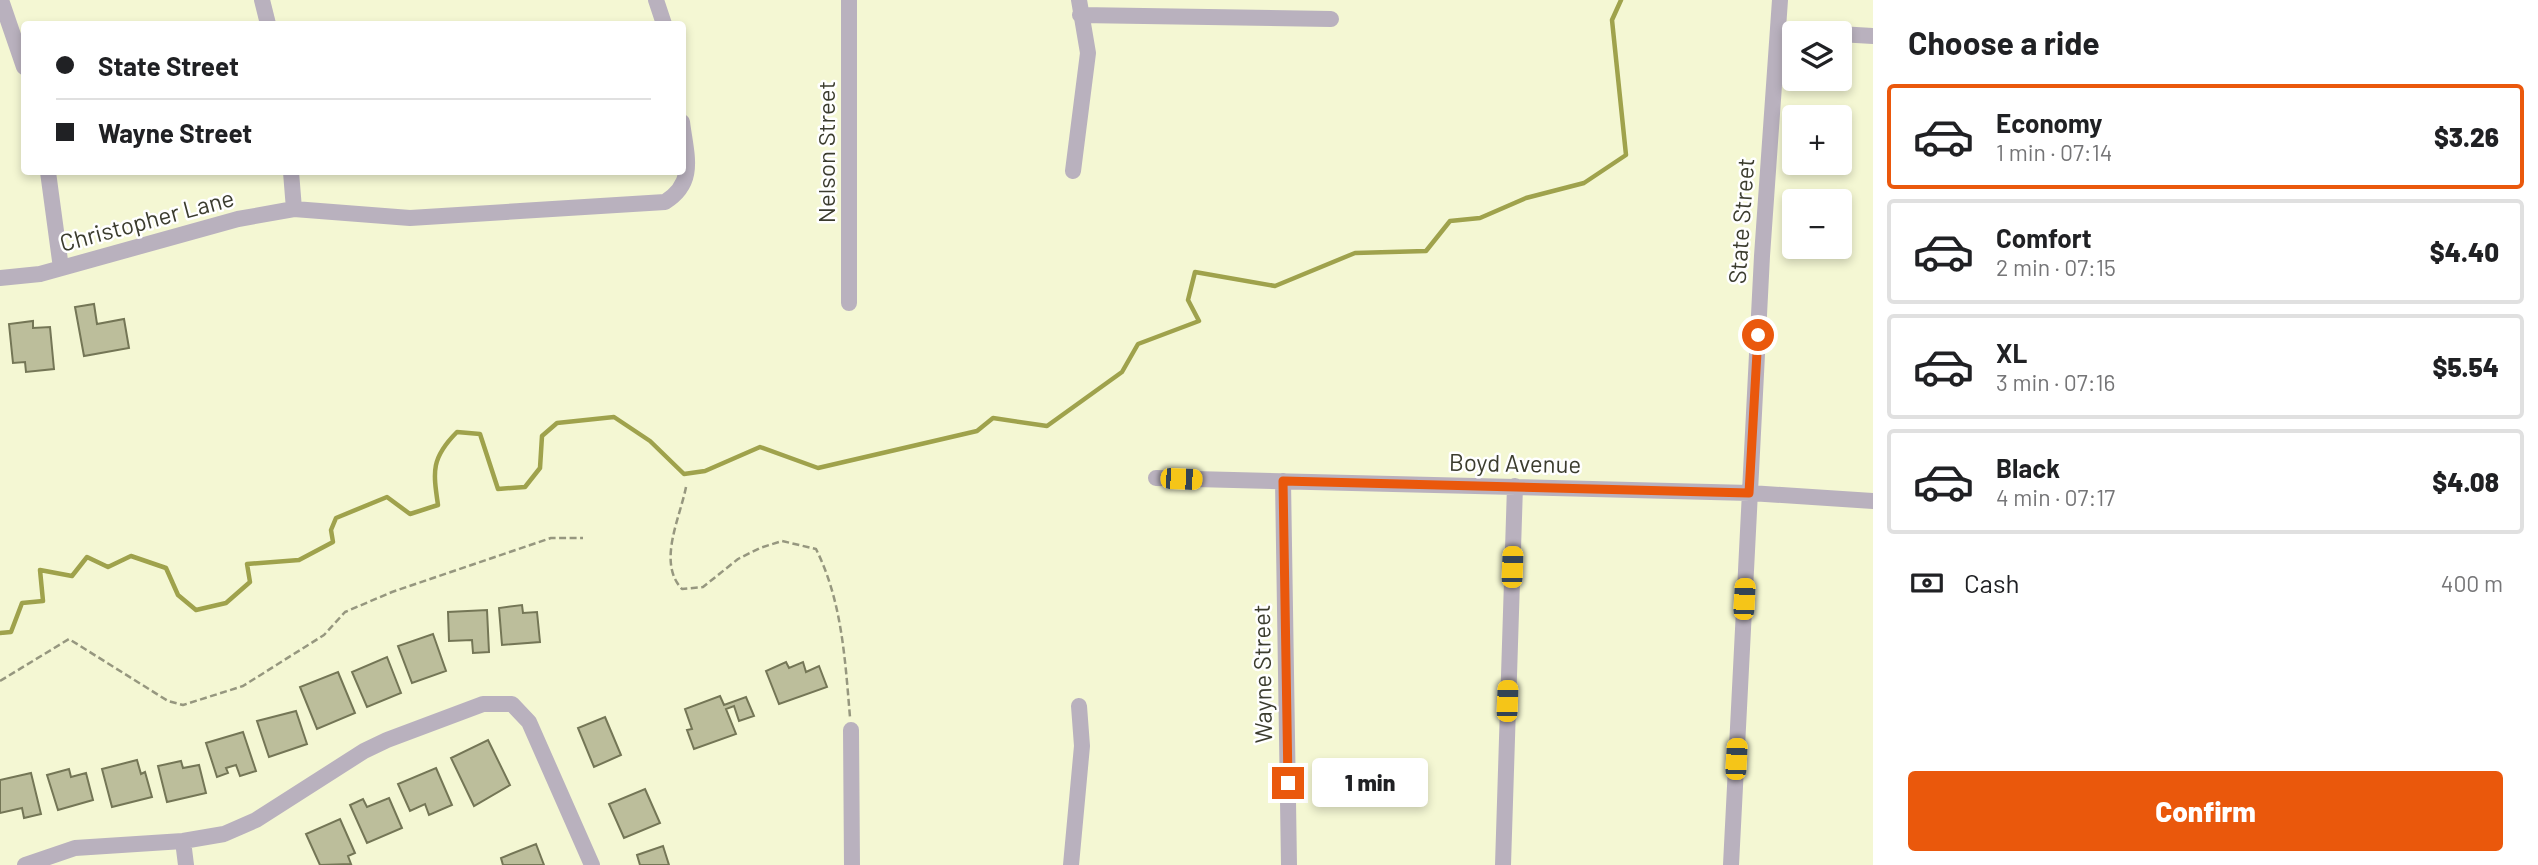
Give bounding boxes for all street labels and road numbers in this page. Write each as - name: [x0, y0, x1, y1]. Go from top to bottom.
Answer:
- street label: Nelson Street: [811, 81, 840, 223]
- street label: State Street: [1722, 157, 1759, 285]
- street label: Christopher Lane: [56, 182, 237, 257]
- street label: Boyd Avenue: [1449, 447, 1582, 478]
- street label: Wayne Street: [1246, 604, 1277, 744]

